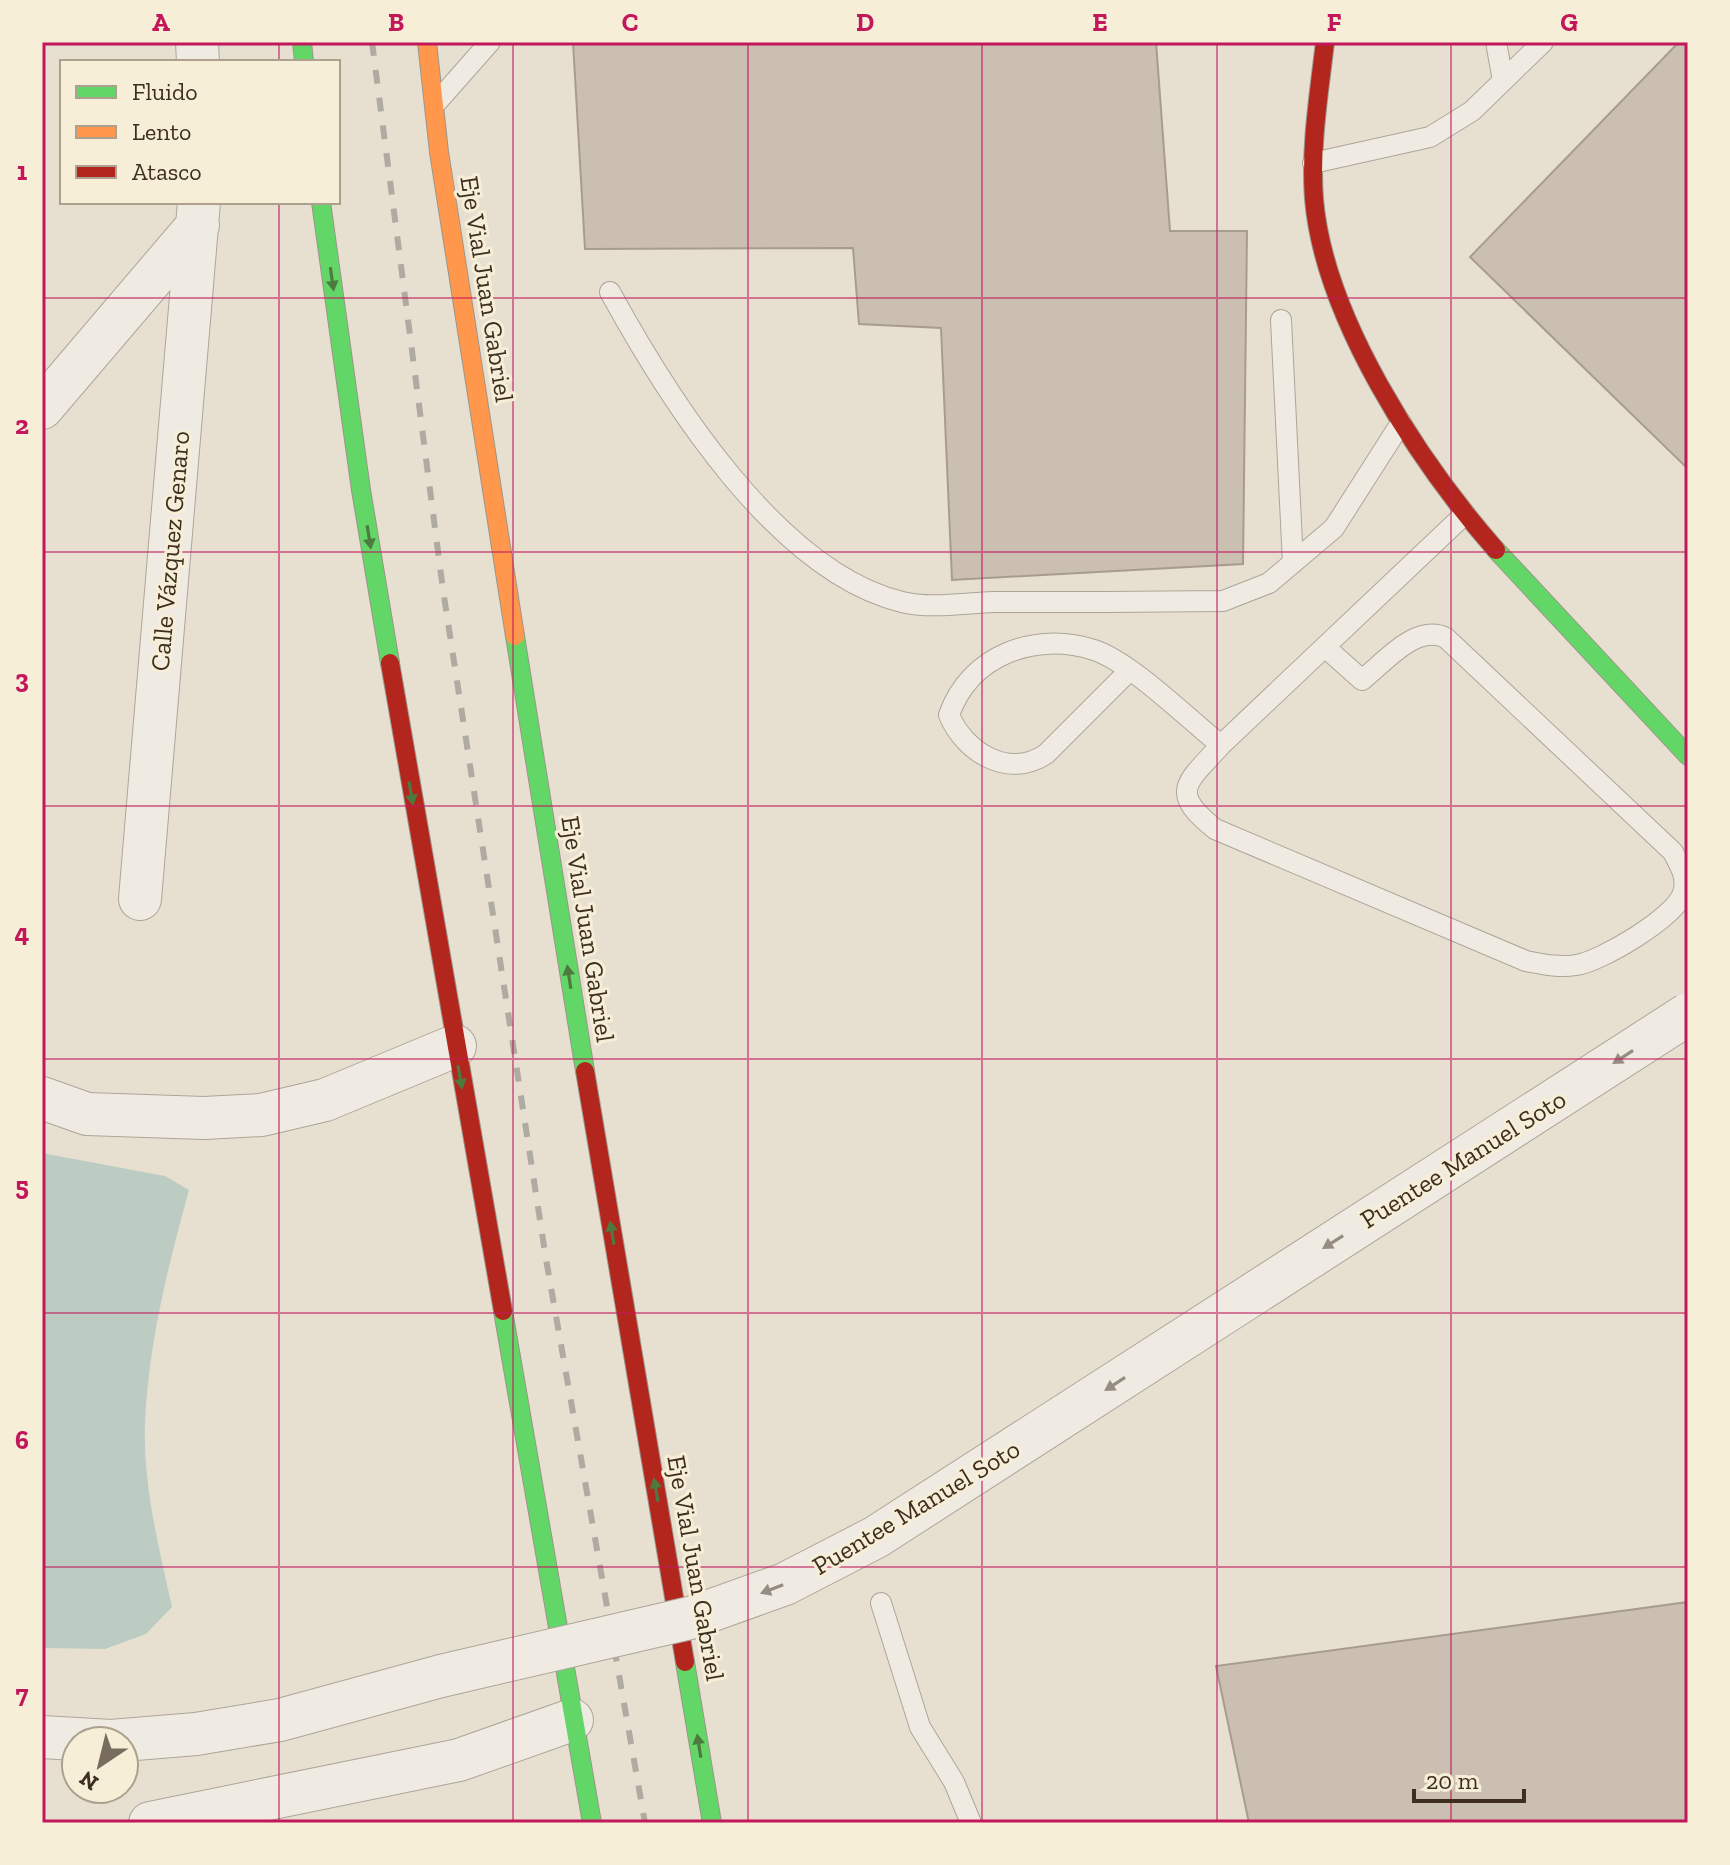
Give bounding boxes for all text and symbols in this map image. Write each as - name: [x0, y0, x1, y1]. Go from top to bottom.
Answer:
- text: A: [152, 6, 170, 38]
- text: B: [388, 6, 404, 38]
- text: C: [622, 6, 638, 38]
- text: D: [856, 6, 874, 38]
- text: E: [1092, 6, 1108, 38]
- text: F: [1327, 6, 1342, 38]
- text: G: [1560, 6, 1578, 38]
- legend: [60, 60, 340, 204]
- text: Fluido: [132, 77, 197, 106]
- text: Lento: [132, 117, 191, 146]
- text: 1: [17, 155, 28, 187]
- text: Atasco: [132, 157, 202, 186]
- street label: Eje Vial Juan Gabriel: [453, 174, 521, 404]
- one-way arrow: [326, 267, 339, 292]
- text: 2: [15, 409, 29, 441]
- street label: Calle Vázquez Genaro: [144, 430, 196, 672]
- one-way arrow: [363, 524, 376, 549]
- text: 3: [15, 663, 29, 695]
- one-way arrow: [406, 781, 418, 806]
- street label: Eje Vial Juan Gabriel: [554, 814, 622, 1044]
- text: 4: [15, 917, 30, 949]
- one-way arrow: [562, 964, 575, 989]
- one-way arrow: [1612, 1049, 1633, 1064]
- one-way arrow: [455, 1065, 467, 1090]
- street label: Puentee Manuel Soto: [1354, 1083, 1572, 1235]
- text: 5: [15, 1170, 29, 1202]
- one-way arrow: [606, 1221, 618, 1246]
- one-way arrow: [1322, 1235, 1344, 1249]
- one-way arrow: [1104, 1376, 1125, 1391]
- text: 6: [15, 1424, 29, 1456]
- street label: Puentee Manuel Soto: [806, 1432, 1026, 1582]
- street label: Eje Vial Juan Gabriel: [660, 1453, 732, 1683]
- one-way arrow: [649, 1477, 662, 1502]
- one-way arrow: [760, 1583, 784, 1596]
- text: 7: [16, 1678, 29, 1710]
- north arrow: [60, 1725, 140, 1805]
- one-way arrow: [693, 1733, 705, 1758]
- scale bar: [1414, 1753, 1524, 1803]
- text: N: [74, 1765, 103, 1797]
- text: 20 m: [1426, 1766, 1479, 1795]

